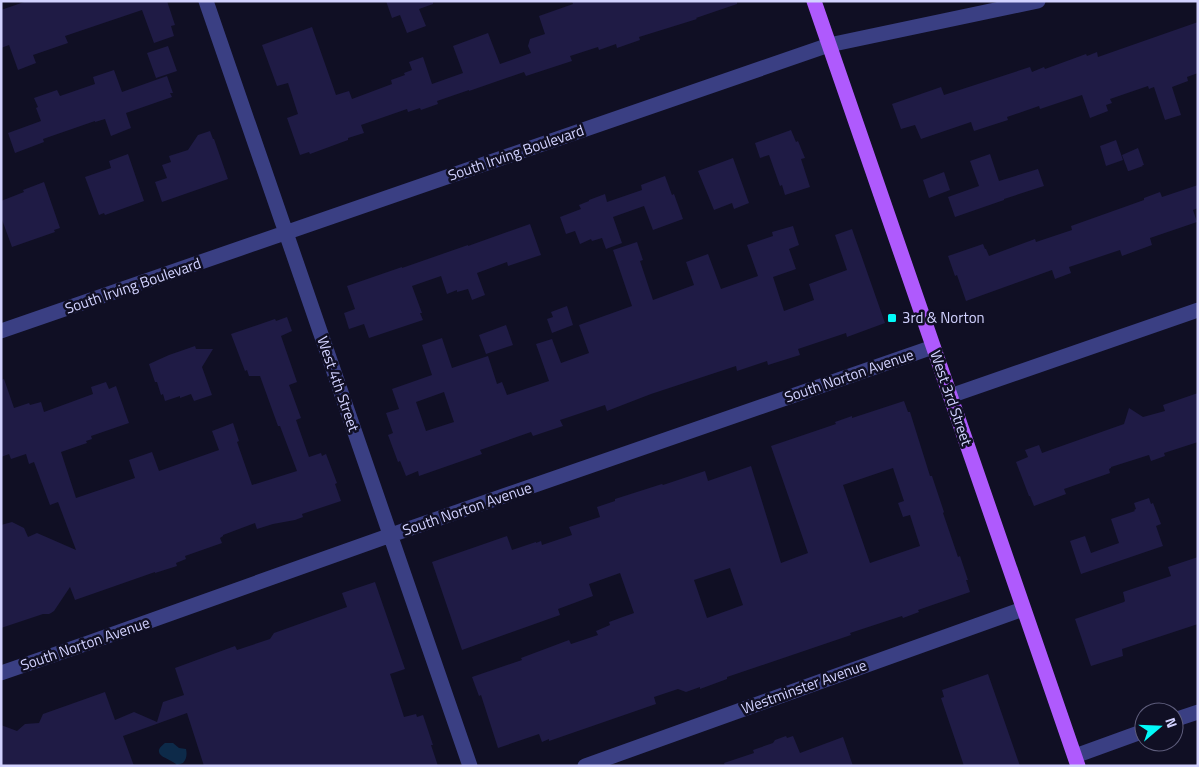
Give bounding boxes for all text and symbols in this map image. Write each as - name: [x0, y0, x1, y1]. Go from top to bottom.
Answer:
- street label: South Irving Boulevard: [445, 118, 587, 187]
- street label: South Irving Boulevard: [62, 251, 204, 320]
- place label: 3rd & Norton: [902, 306, 985, 329]
- marker: 3rd & Norton: [886, 312, 898, 324]
- street label: West 4th Street: [311, 333, 366, 435]
- street label: South Norton Avenue: [781, 343, 917, 408]
- street label: West 3rd Street: [924, 347, 979, 449]
- street label: South Norton Avenue: [399, 476, 535, 541]
- street label: South Norton Avenue: [17, 611, 153, 676]
- street label: Westminster Avenue: [738, 653, 870, 720]
- north arrow: [1134, 702, 1184, 752]
- text: N: [1160, 715, 1183, 731]

